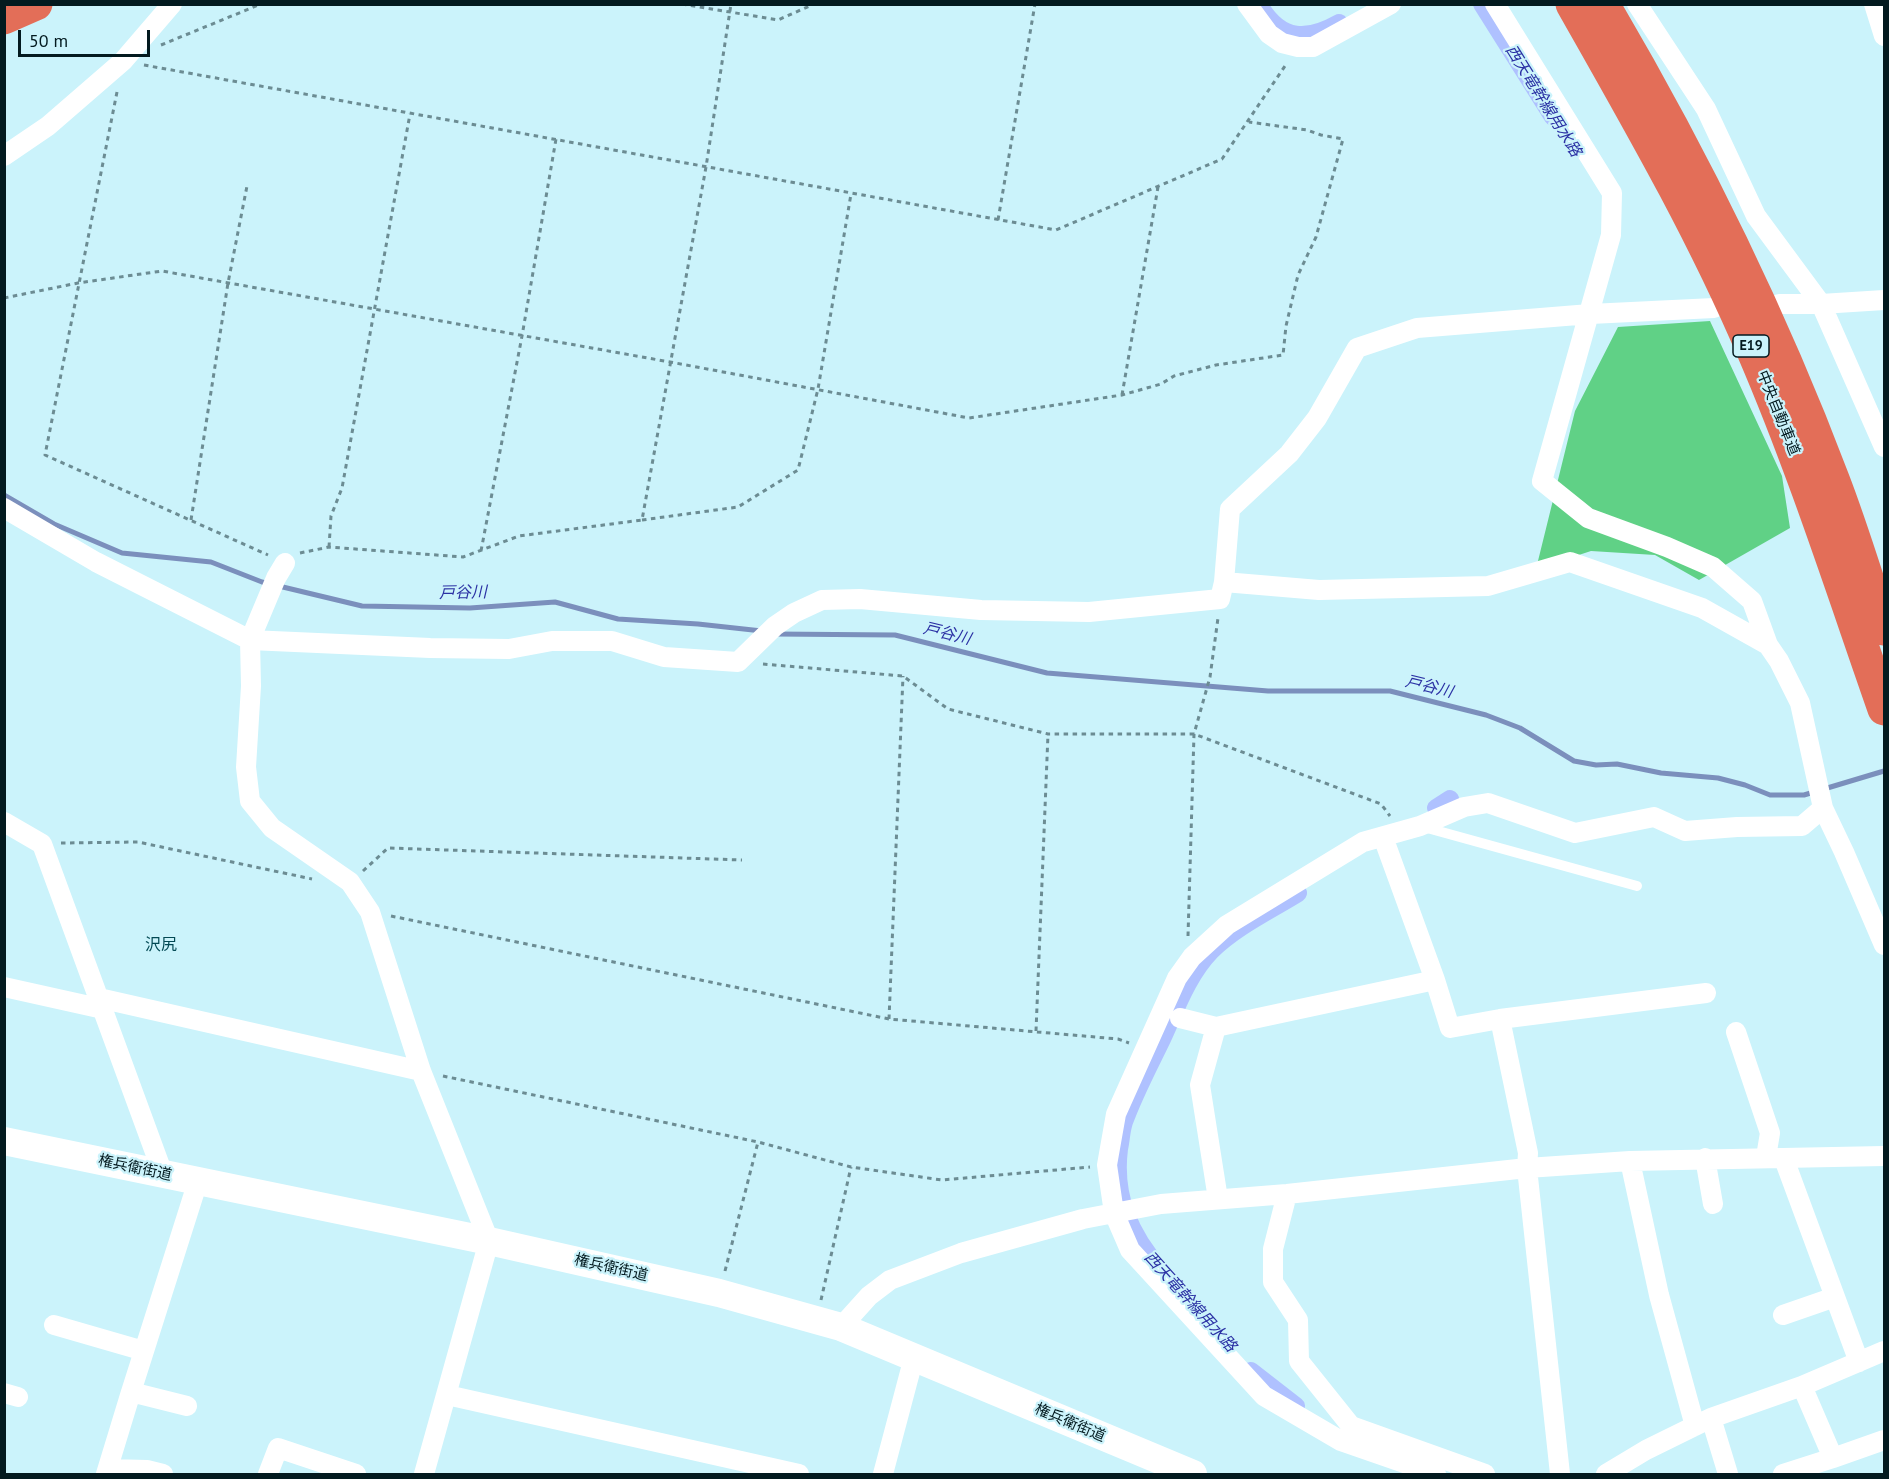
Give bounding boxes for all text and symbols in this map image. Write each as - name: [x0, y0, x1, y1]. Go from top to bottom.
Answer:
- scale bar: [21, 18, 153, 56]
- text: 50 m: [29, 29, 68, 52]
- water label: 西天竜幹線用水路: [1501, 42, 1585, 160]
- road number: E19: [1733, 335, 1769, 357]
- street label: 中央自動車道: [1753, 368, 1803, 458]
- water label: 戸谷川: [439, 583, 487, 603]
- water label: 戸谷川: [921, 619, 973, 649]
- water label: 戸谷川: [1403, 672, 1455, 702]
- district label: 沢尻: [145, 935, 177, 955]
- street label: 権兵衛街道: [96, 1151, 174, 1185]
- water label: 西天竜幹線用水路: [1140, 1248, 1240, 1356]
- street label: 権兵衛街道: [572, 1251, 650, 1285]
- street label: 権兵衛街道: [1032, 1400, 1108, 1446]

